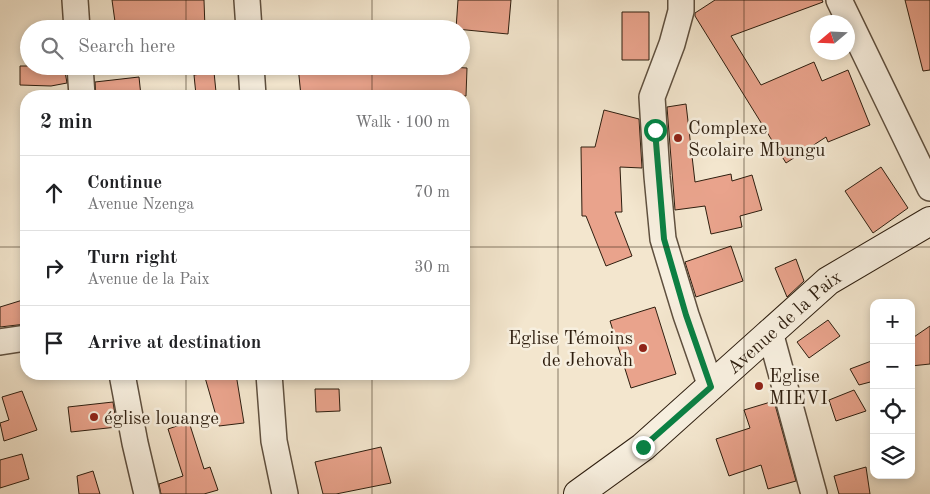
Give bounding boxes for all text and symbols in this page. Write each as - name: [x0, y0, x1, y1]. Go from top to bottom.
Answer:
- north arrow: [810, 15, 855, 60]
- search box: [20, 20, 470, 75]
- icon: search: [38, 34, 66, 62]
- text: Search here: [78, 38, 175, 57]
- text: 2 min: [40, 112, 93, 133]
- text: Walk · 100 m: [355, 115, 450, 131]
- route start: [644, 119, 667, 142]
- place label: Complexe Scolaire Mbungu: [688, 120, 825, 161]
- marker: Complexe Scolaire Mbungu: [672, 132, 684, 144]
- text: Continue: [87, 174, 162, 193]
- icon: ahead: [40, 179, 68, 207]
- text: 70 m: [414, 185, 450, 201]
- text: Avenue Nzenga: [87, 197, 194, 213]
- text: Turn right: [87, 249, 177, 268]
- icon: right: [40, 254, 68, 282]
- text: 30 m: [414, 260, 450, 276]
- street label: Avenue de la Paix: [724, 268, 846, 379]
- text: Avenue de la Paix: [87, 272, 210, 288]
- map controls: [870, 299, 915, 479]
- button: +: [870, 299, 915, 344]
- icon: arrive: [40, 329, 68, 357]
- place label: Eglise Témoins de Jehovah: [508, 330, 633, 371]
- text: Arrive at destination: [87, 334, 261, 353]
- marker: Eglise Témoins de Jehovah: [637, 342, 649, 354]
- button: −: [870, 344, 915, 389]
- place label: Eglise MIEVI: [769, 368, 828, 409]
- marker: Eglise MIEVI: [753, 380, 765, 392]
- button: locate: [870, 389, 915, 434]
- place label: église louange: [104, 410, 219, 429]
- marker: église louange: [88, 411, 100, 423]
- button: layers: [870, 434, 915, 479]
- route end: [632, 436, 655, 459]

